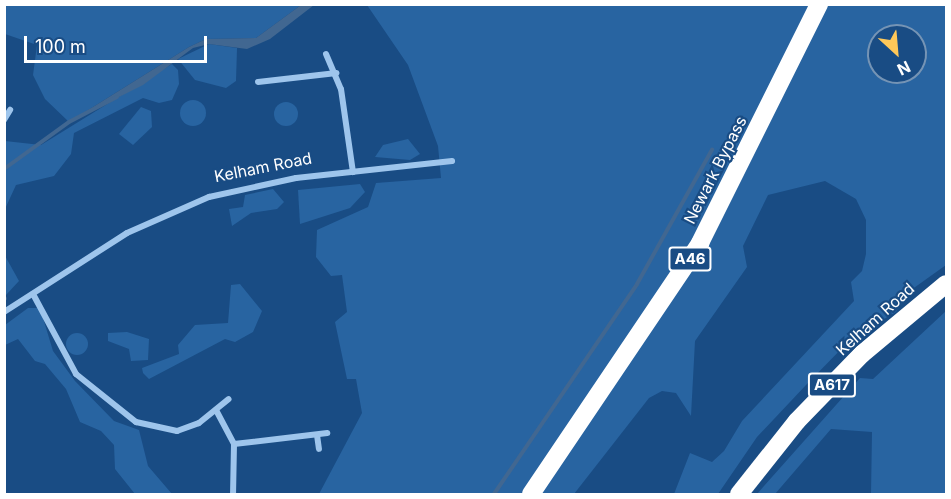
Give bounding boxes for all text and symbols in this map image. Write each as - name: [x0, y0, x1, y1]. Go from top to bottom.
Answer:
- scale bar: [27, 24, 210, 62]
- north arrow: [867, 24, 927, 84]
- text: 100 m: [35, 36, 86, 57]
- text: N: [894, 57, 914, 80]
- street label: Newark Bypass: [680, 113, 750, 227]
- street label: Kelham Road: [213, 148, 313, 186]
- road number: A46: [668, 247, 712, 271]
- street label: Kelham Road: [832, 279, 918, 359]
- road number: A617: [806, 373, 858, 397]

